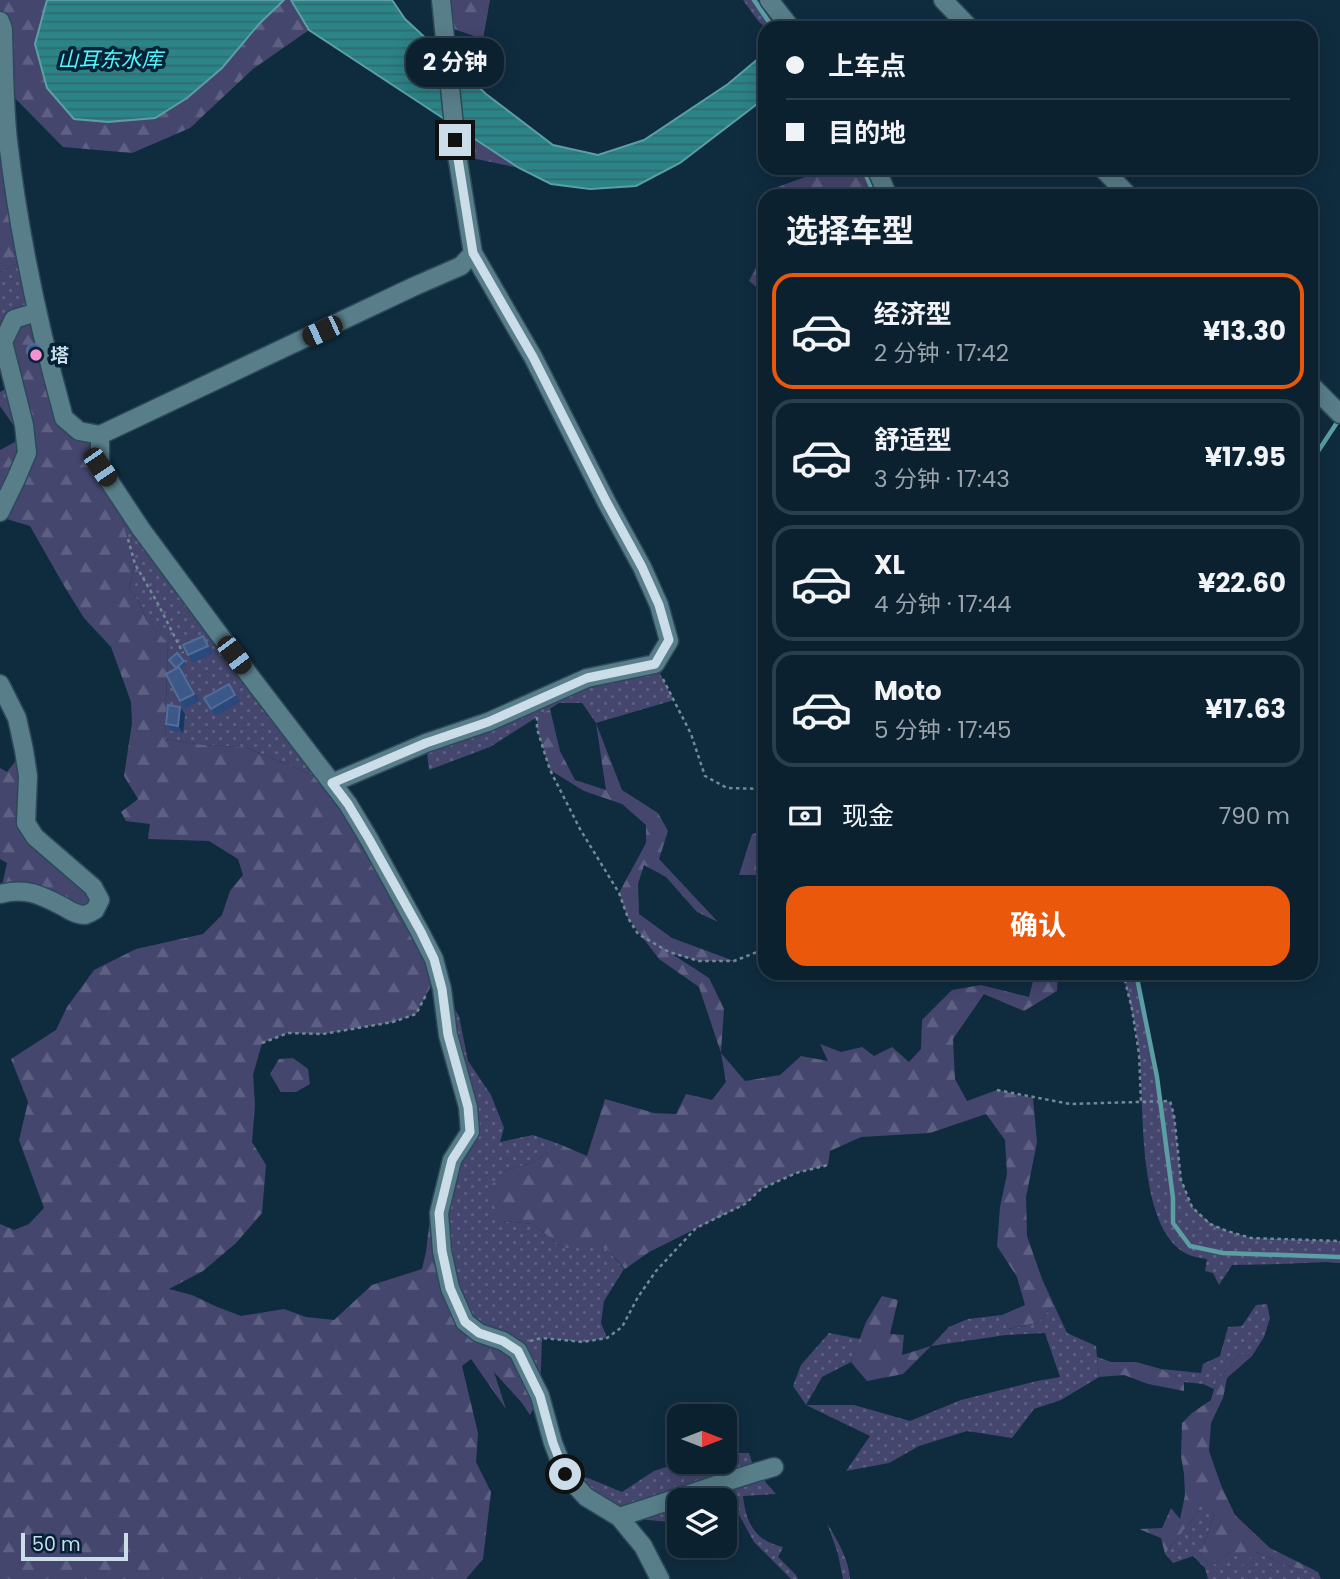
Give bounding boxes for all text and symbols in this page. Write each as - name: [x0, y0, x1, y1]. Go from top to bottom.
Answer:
- callout: 2 分钟: [406, 38, 504, 88]
- water label: 山耳东水库: [58, 45, 165, 74]
- text: 2 分钟: [423, 46, 487, 78]
- text: 上车点: [828, 48, 906, 84]
- text: 目的地: [828, 115, 906, 151]
- route end: [439, 124, 471, 156]
- text: 选择车型: [786, 208, 914, 253]
- text: 经济型: [874, 296, 952, 332]
- icon: car: [790, 300, 853, 363]
- car: [299, 313, 346, 349]
- text: ¥13.30: [1203, 313, 1286, 349]
- text: 2 分钟 · 17:42: [874, 337, 1009, 369]
- place label: 塔: [50, 342, 69, 369]
- marker: 塔: [28, 347, 44, 363]
- text: 舒适型: [874, 422, 952, 458]
- icon: car: [790, 426, 853, 489]
- text: ¥17.95: [1205, 439, 1286, 475]
- car: [80, 444, 121, 490]
- text: 3 分钟 · 17:43: [874, 463, 1010, 495]
- text: XL: [874, 547, 905, 583]
- icon: car: [790, 552, 853, 615]
- text: ¥22.60: [1198, 565, 1286, 601]
- text: 4 分钟 · 17:44: [874, 588, 1012, 620]
- car: [213, 632, 256, 678]
- text: Moto: [874, 673, 942, 709]
- icon: car: [790, 678, 853, 741]
- text: ¥17.63: [1205, 691, 1286, 727]
- text: 5 分钟 · 17:45: [874, 714, 1011, 746]
- icon: cash: [786, 797, 824, 835]
- text: 现金: [842, 798, 894, 834]
- text: 790 m: [1219, 800, 1290, 832]
- button: 确认: [786, 886, 1290, 966]
- north arrow: [667, 1404, 737, 1474]
- map controls: [667, 1404, 737, 1558]
- route start: [549, 1458, 581, 1490]
- button: layers: [667, 1488, 737, 1558]
- scale bar: [21, 1530, 128, 1562]
- text: 50 m: [32, 1531, 81, 1558]

